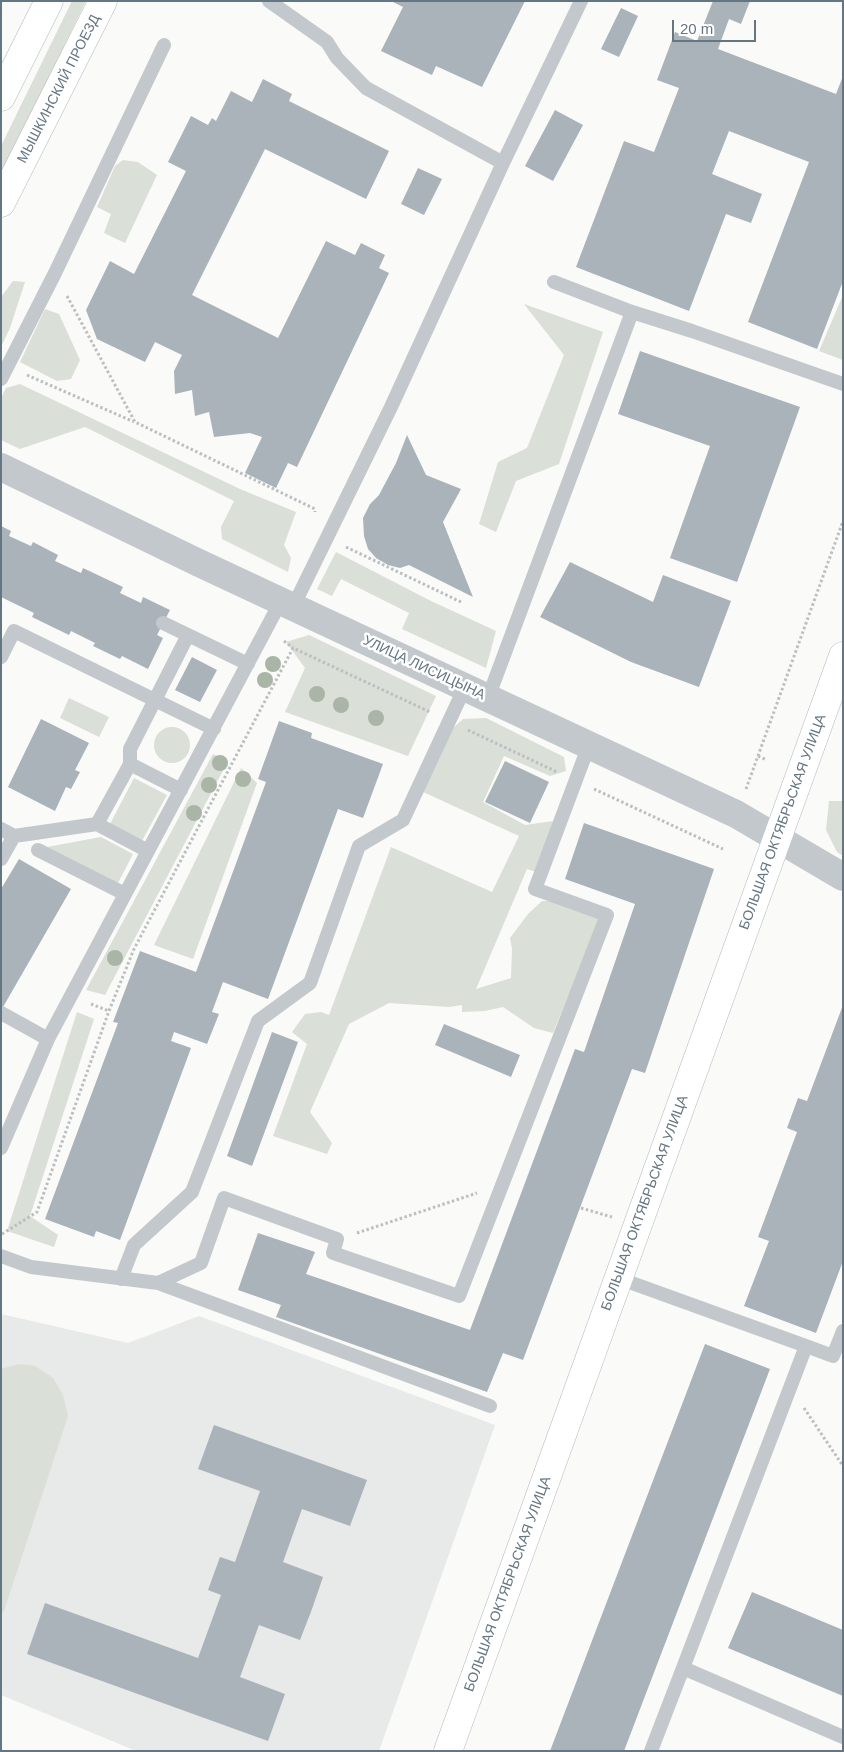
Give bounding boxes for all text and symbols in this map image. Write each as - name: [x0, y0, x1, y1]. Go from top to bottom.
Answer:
- scale bar: [674, 10, 758, 42]
- street label: МЫШКИНСКИЙ ПРОЕЗД: [14, 12, 104, 166]
- text: 20 m: [680, 20, 713, 37]
- street label: УЛИЦА ЛИСИЦЫНА: [360, 632, 488, 704]
- street label: БОЛЬШАЯ ОКТЯБРЬСКАЯ УЛИЦА: [736, 712, 830, 932]
- street label: БОЛЬШАЯ ОКТЯБРЬСКАЯ УЛИЦА: [598, 1093, 692, 1313]
- street label: БОЛЬШАЯ ОКТЯБРЬСКАЯ УЛИЦА: [461, 1474, 555, 1694]

